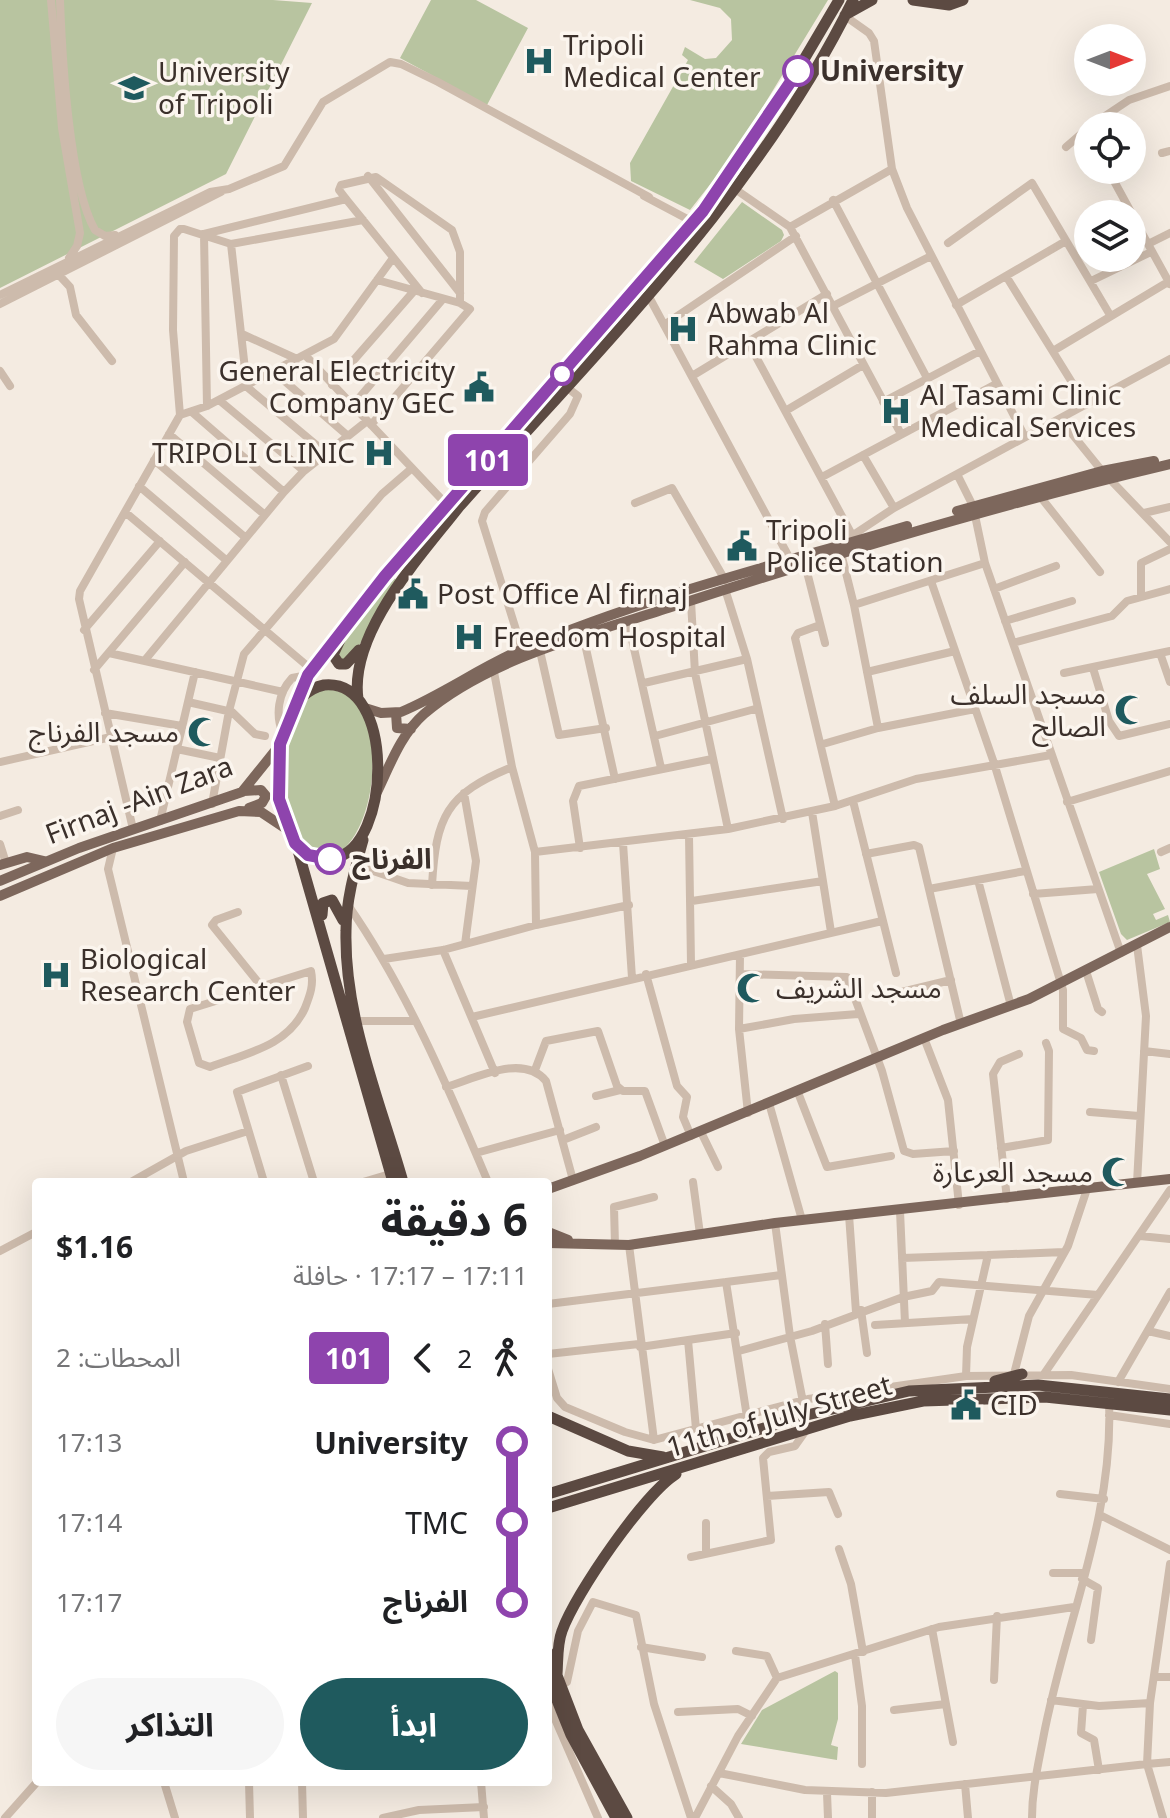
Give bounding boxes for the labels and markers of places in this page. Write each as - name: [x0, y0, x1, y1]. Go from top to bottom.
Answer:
- place label: Tripoli Medical Center: [563, 25, 761, 95]
- hospital icon: Tripoli Medical Center: [522, 44, 556, 78]
- place label: University: [820, 51, 964, 89]
- place label: University of Tripoli: [158, 52, 290, 122]
- marker: University: [783, 56, 813, 86]
- school or university icon: University of Tripoli: [117, 71, 151, 105]
- place label: Abwab Al Rahma Clinic: [707, 293, 877, 363]
- hospital icon: Abwab Al Rahma Clinic: [666, 312, 700, 346]
- place label: General Electricity Company GEC: [219, 351, 456, 421]
- unlabelled marker: [551, 363, 573, 385]
- public building icon: General Electricity Company GEC: [462, 370, 496, 404]
- place label: Al Tasami Clinic Medical Services: [920, 375, 1136, 445]
- hospital icon: Al Tasami Clinic Medical Services: [879, 394, 913, 428]
- place label: TRIPOLI CLINIC: [152, 433, 355, 471]
- hospital icon: TRIPOLI CLINIC: [362, 436, 396, 470]
- place label: Tripoli Police Station: [766, 510, 944, 580]
- public building icon: Tripoli Police Station: [725, 529, 759, 563]
- place label: Post Office Al firnaj: [437, 574, 688, 612]
- public building icon: Post Office Al firnaj: [396, 577, 430, 611]
- place label: Freedom Hospital: [493, 617, 726, 655]
- hospital icon: Freedom Hospital: [452, 620, 486, 654]
- place label: مسجد السلف الصالح: [951, 674, 1106, 747]
- mosque icon: مسجد السلف الصالح: [1113, 693, 1147, 727]
- place label: مسجد الفرناج: [29, 712, 179, 753]
- mosque icon: مسجد الفرناج: [186, 715, 220, 749]
- place label: الفرناج: [352, 839, 432, 880]
- marker: الفرناج: [315, 844, 345, 874]
- place label: Biological Research Center: [80, 939, 296, 1009]
- hospital icon: Biological Research Center: [39, 958, 73, 992]
- place label: مسجد الشريف: [776, 968, 942, 1006]
- mosque icon: مسجد الشريف: [735, 971, 769, 1005]
- place label: مسجد العرعارة: [933, 1152, 1093, 1190]
- mosque icon: مسجد العرعارة: [1100, 1155, 1134, 1189]
- place label: CID: [990, 1385, 1038, 1423]
- public building icon: CID: [949, 1388, 983, 1422]

